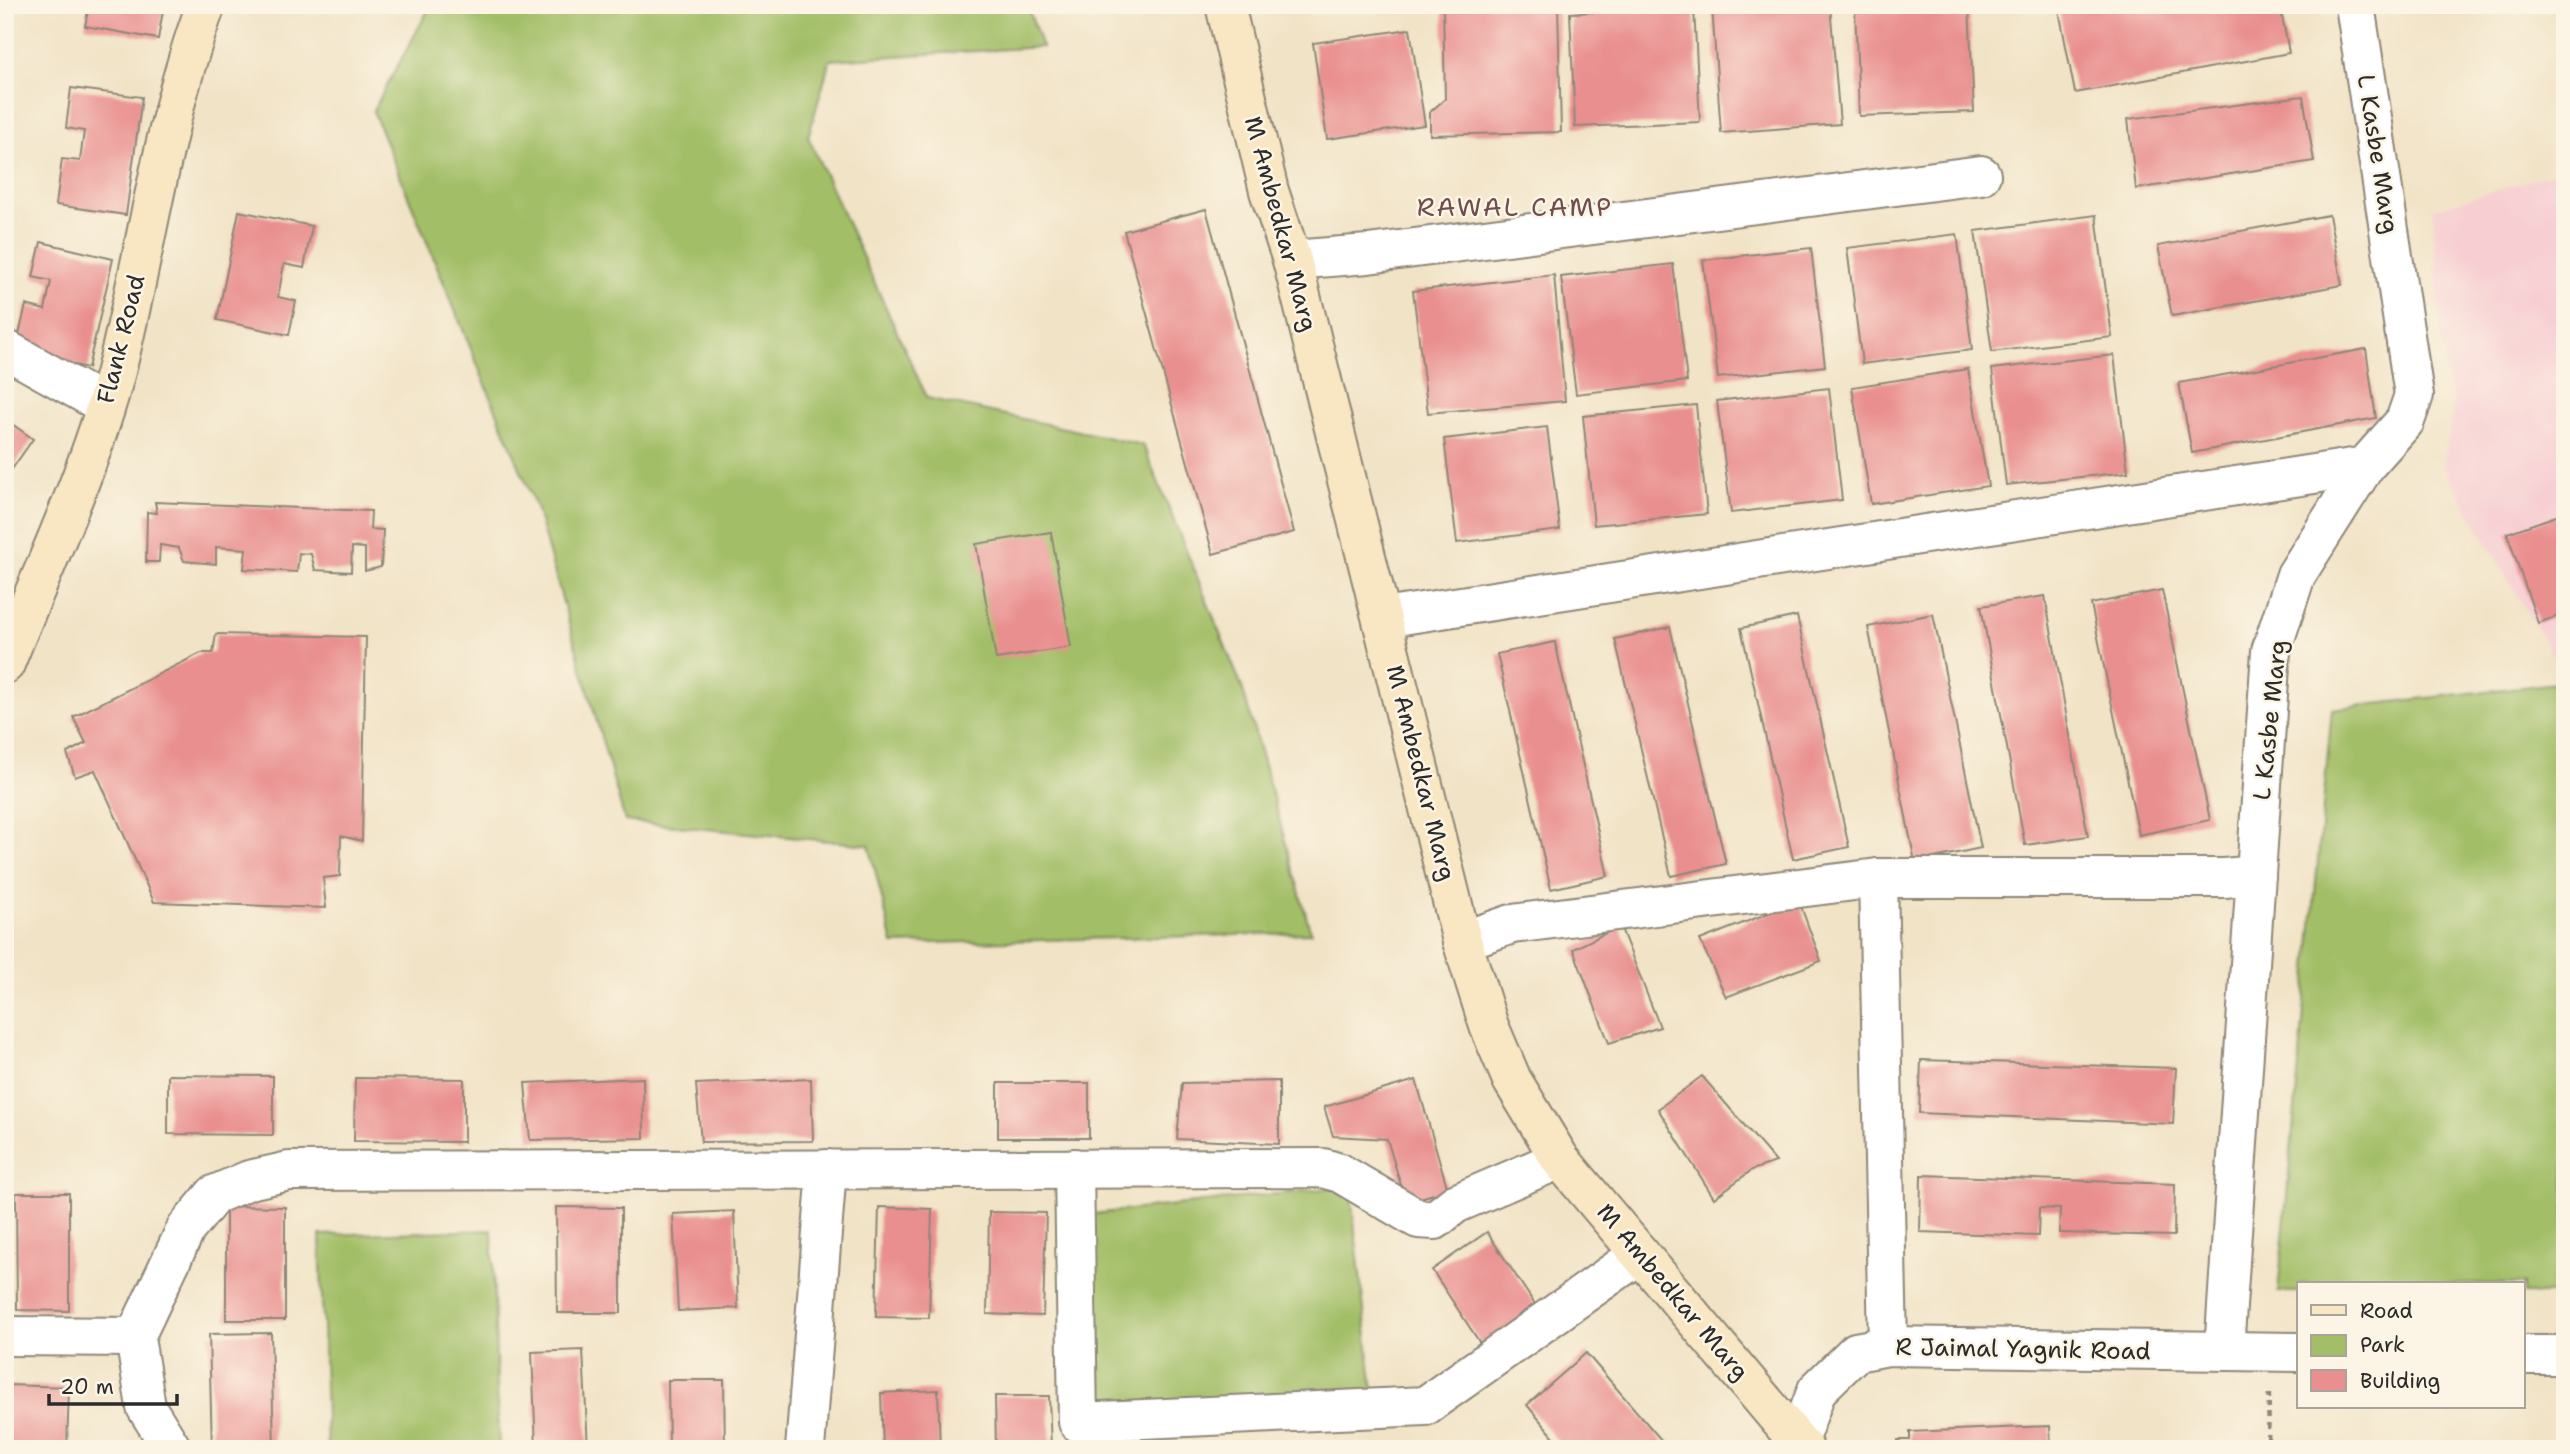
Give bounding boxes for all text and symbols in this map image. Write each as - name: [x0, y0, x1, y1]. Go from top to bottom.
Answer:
- street label: L Kasbe Marg: [2350, 72, 2406, 236]
- street label: M Ambedkar Marg: [1237, 113, 1325, 335]
- district label: RAWAL CAMP: [1417, 189, 1613, 224]
- street label: Flank Road: [90, 271, 152, 407]
- street label: L Kasbe Marg: [2246, 638, 2294, 802]
- street label: M Ambedkar Marg: [1379, 662, 1463, 884]
- street label: M Ambedkar Marg: [1590, 1197, 1756, 1387]
- legend: [2297, 1282, 2524, 1408]
- text: Road: [2360, 1297, 2413, 1325]
- street label: R Jaimal Yagnik Road: [1895, 1331, 2151, 1367]
- text: Park: [2360, 1331, 2405, 1359]
- scale bar: [49, 1363, 177, 1407]
- text: Building: [2360, 1367, 2440, 1395]
- text: 20 m: [60, 1373, 114, 1401]

